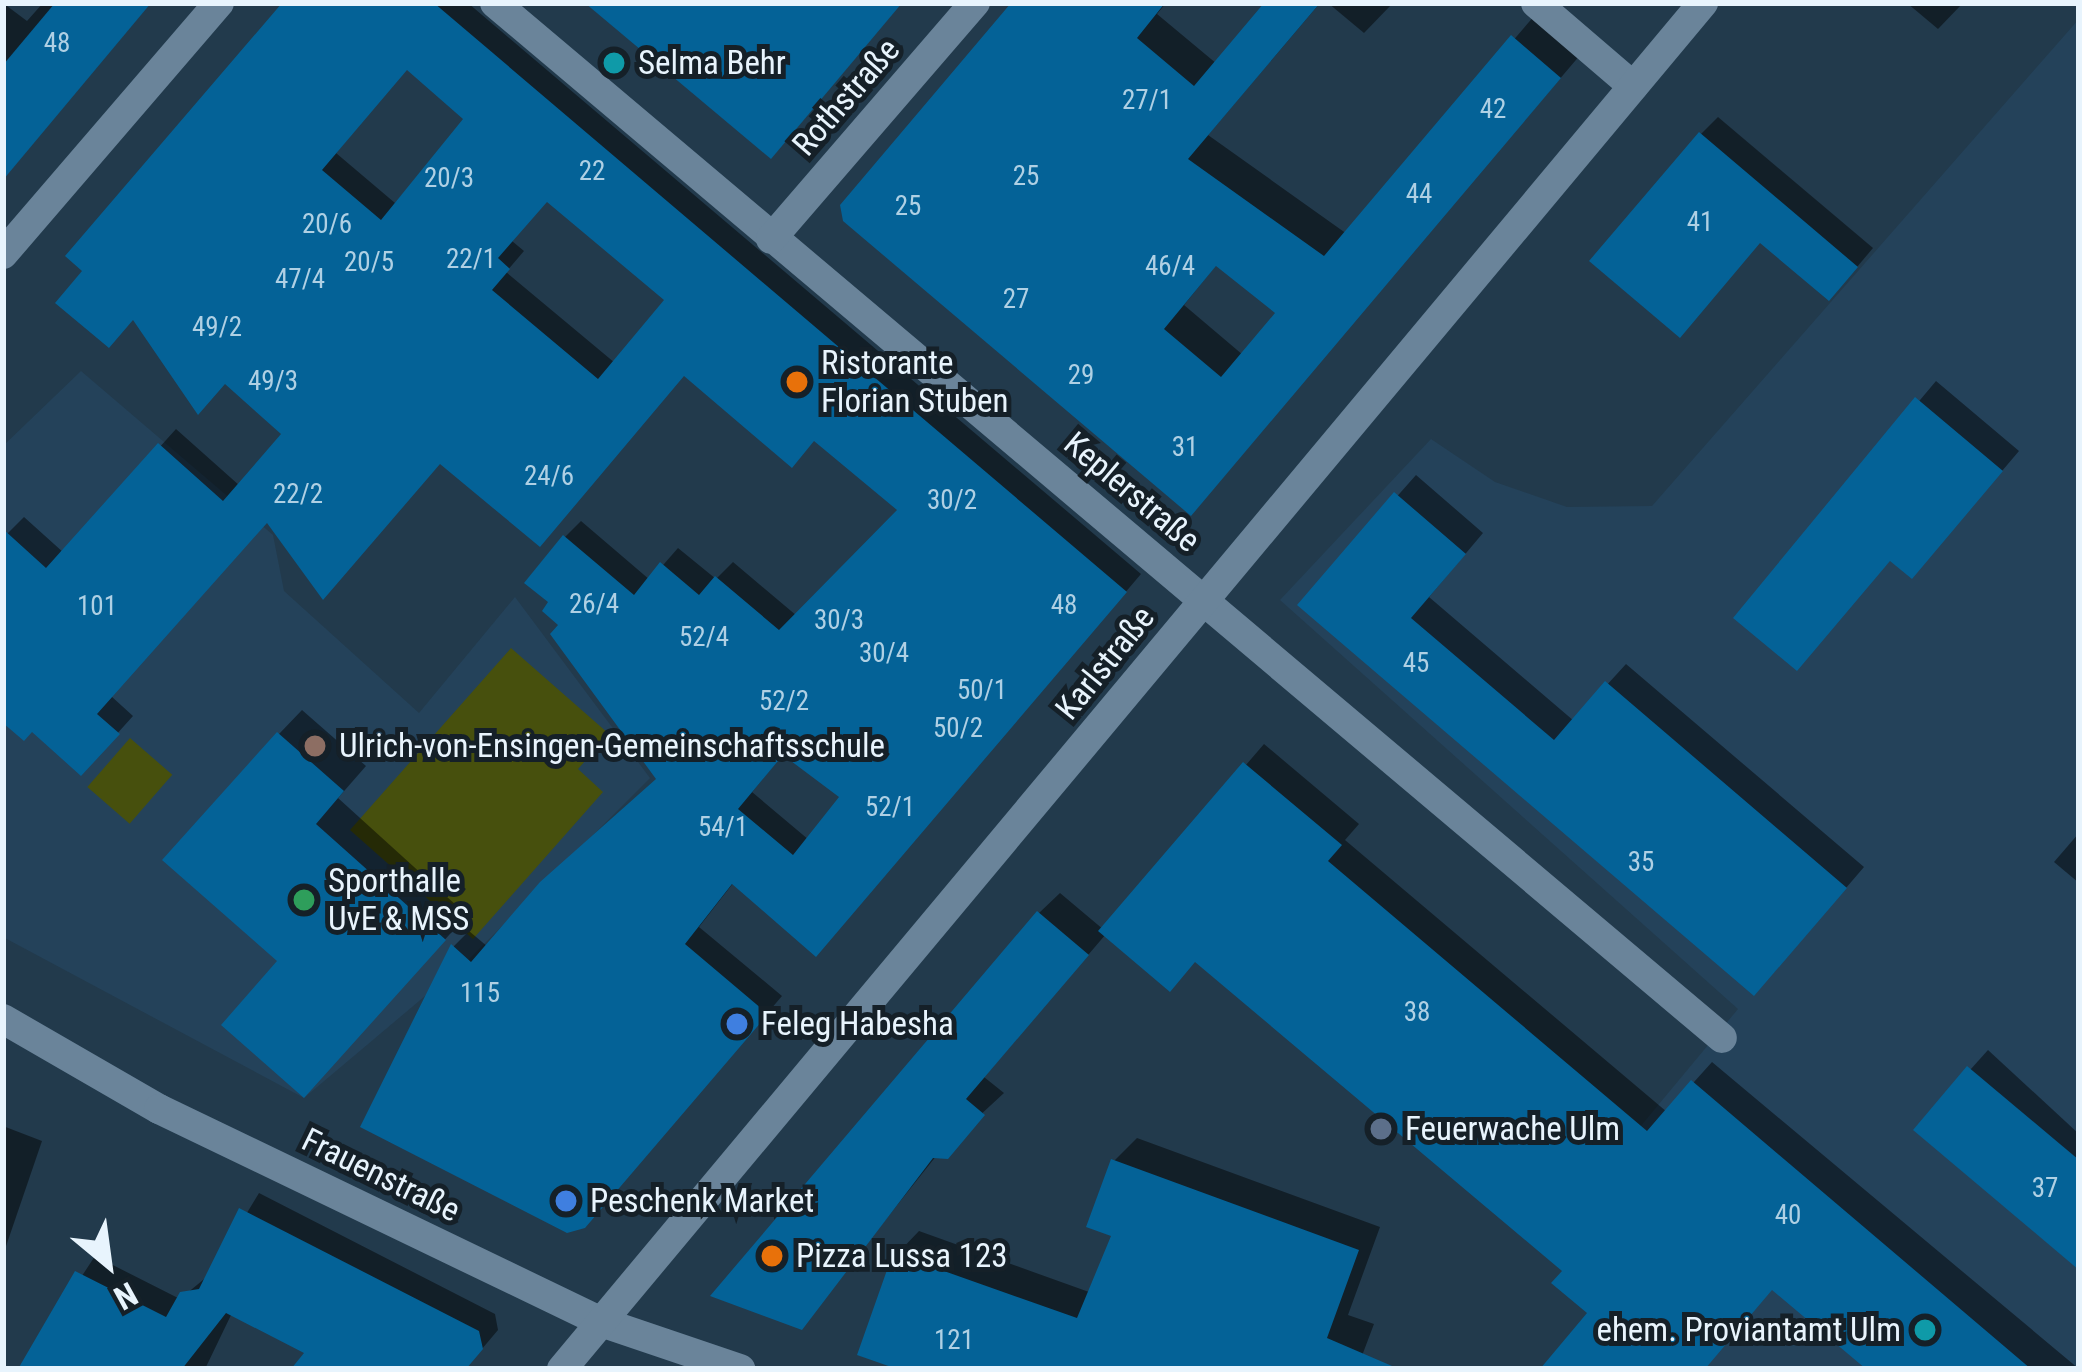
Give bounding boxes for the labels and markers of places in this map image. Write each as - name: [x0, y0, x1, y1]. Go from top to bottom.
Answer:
- place label: Selma Behr: [638, 43, 786, 83]
- marker: Selma Behr: [601, 50, 627, 76]
- place label: Ristorante Florian Stuben: [821, 343, 1009, 421]
- marker: Ristorante Florian Stuben: [784, 369, 810, 395]
- place label: Ulrich-von-Ensingen-Gemeinschaftsschule: [339, 726, 885, 766]
- marker: Ulrich-von-Ensingen-Gemeinschaftsschule: [302, 733, 328, 759]
- place label: Sporthalle UvE & MSS: [328, 861, 469, 939]
- marker: Sporthalle UvE & MSS: [291, 887, 317, 913]
- place label: Feleg Habesha: [761, 1004, 954, 1044]
- marker: Feleg Habesha: [724, 1011, 750, 1037]
- place label: Feuerwache Ulm: [1405, 1109, 1620, 1149]
- marker: Feuerwache Ulm: [1368, 1116, 1394, 1142]
- place label: Peschenk Market: [590, 1181, 814, 1221]
- marker: Peschenk Market: [553, 1188, 579, 1214]
- place label: Pizza Lussa 123: [796, 1236, 1008, 1276]
- marker: Pizza Lussa 123: [759, 1243, 785, 1269]
- place label: ehem. Proviantamt Ulm: [1596, 1310, 1901, 1350]
- marker: ehem. Proviantamt Ulm: [1912, 1317, 1938, 1343]

